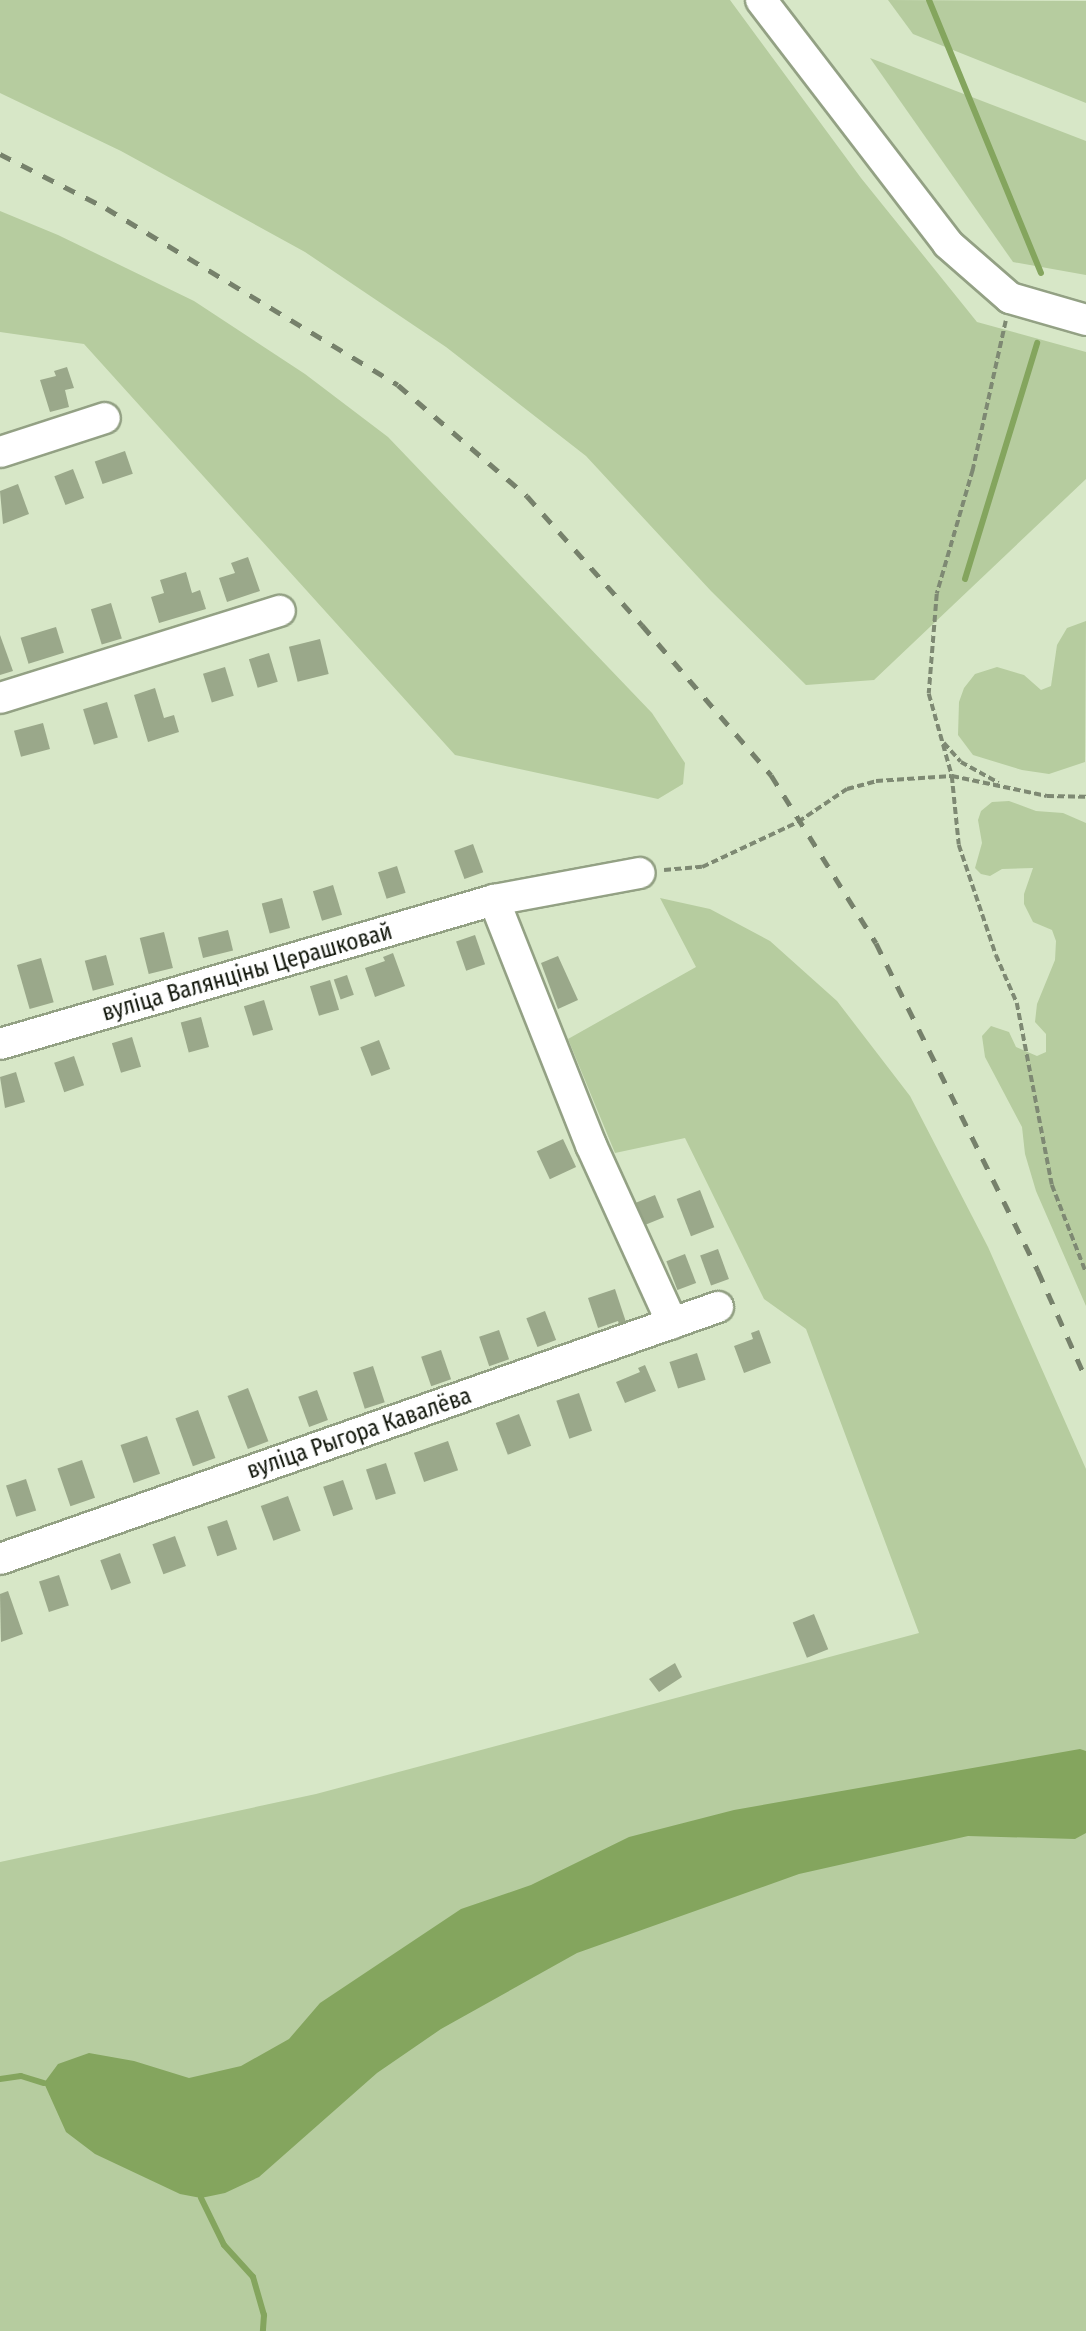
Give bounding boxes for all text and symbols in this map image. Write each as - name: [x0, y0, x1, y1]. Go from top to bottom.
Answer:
- street label: вуліца Валянціны Церашковай: [99, 917, 395, 1027]
- street label: вуліца Рыгора Кавалёва: [243, 1382, 475, 1484]

